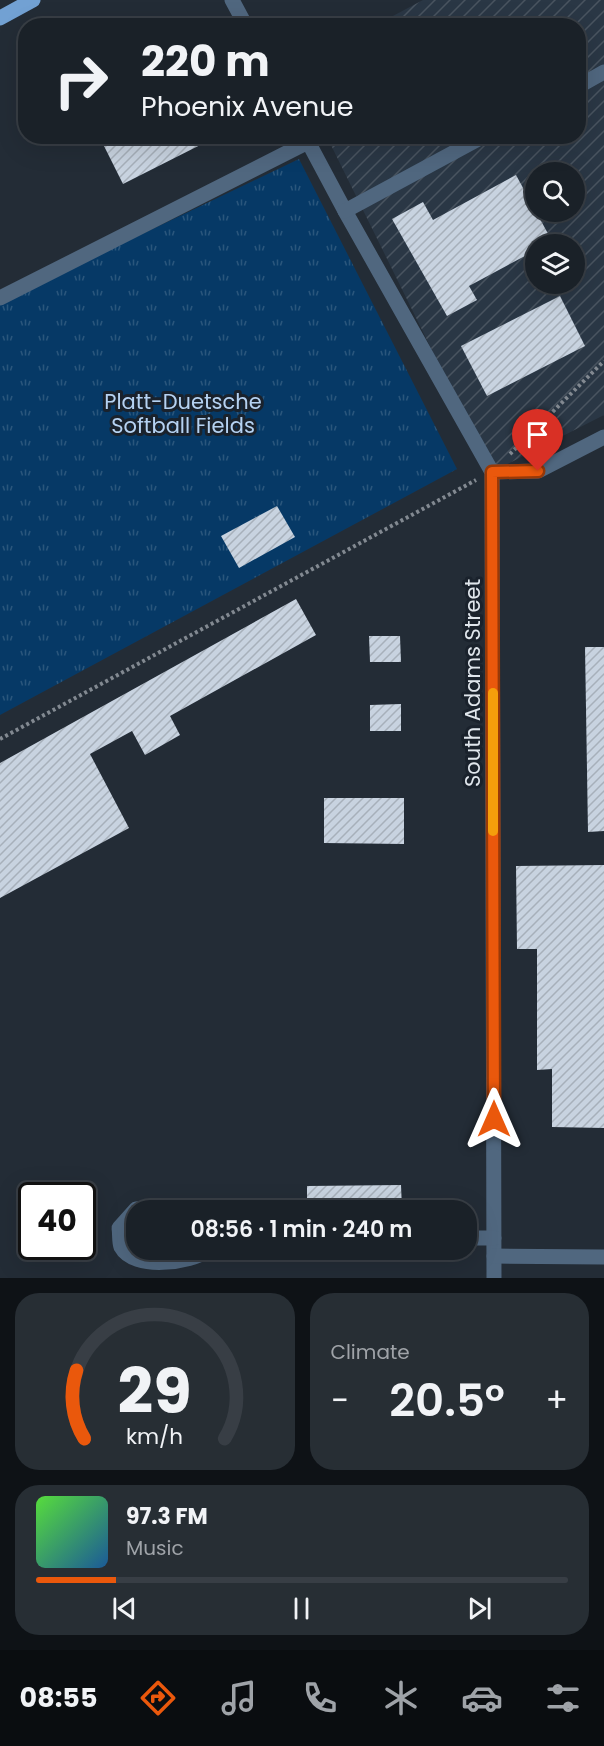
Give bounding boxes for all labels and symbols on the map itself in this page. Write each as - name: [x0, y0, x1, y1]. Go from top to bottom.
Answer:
- park label: Platt-Duetsche Softball Fields: [104, 387, 262, 440]
- pin: [512, 409, 563, 471]
- street label: South Adams Street: [458, 579, 487, 787]
- position arrow: [462, 1087, 526, 1151]
- speed limit sign: 40: [18, 1182, 96, 1260]

